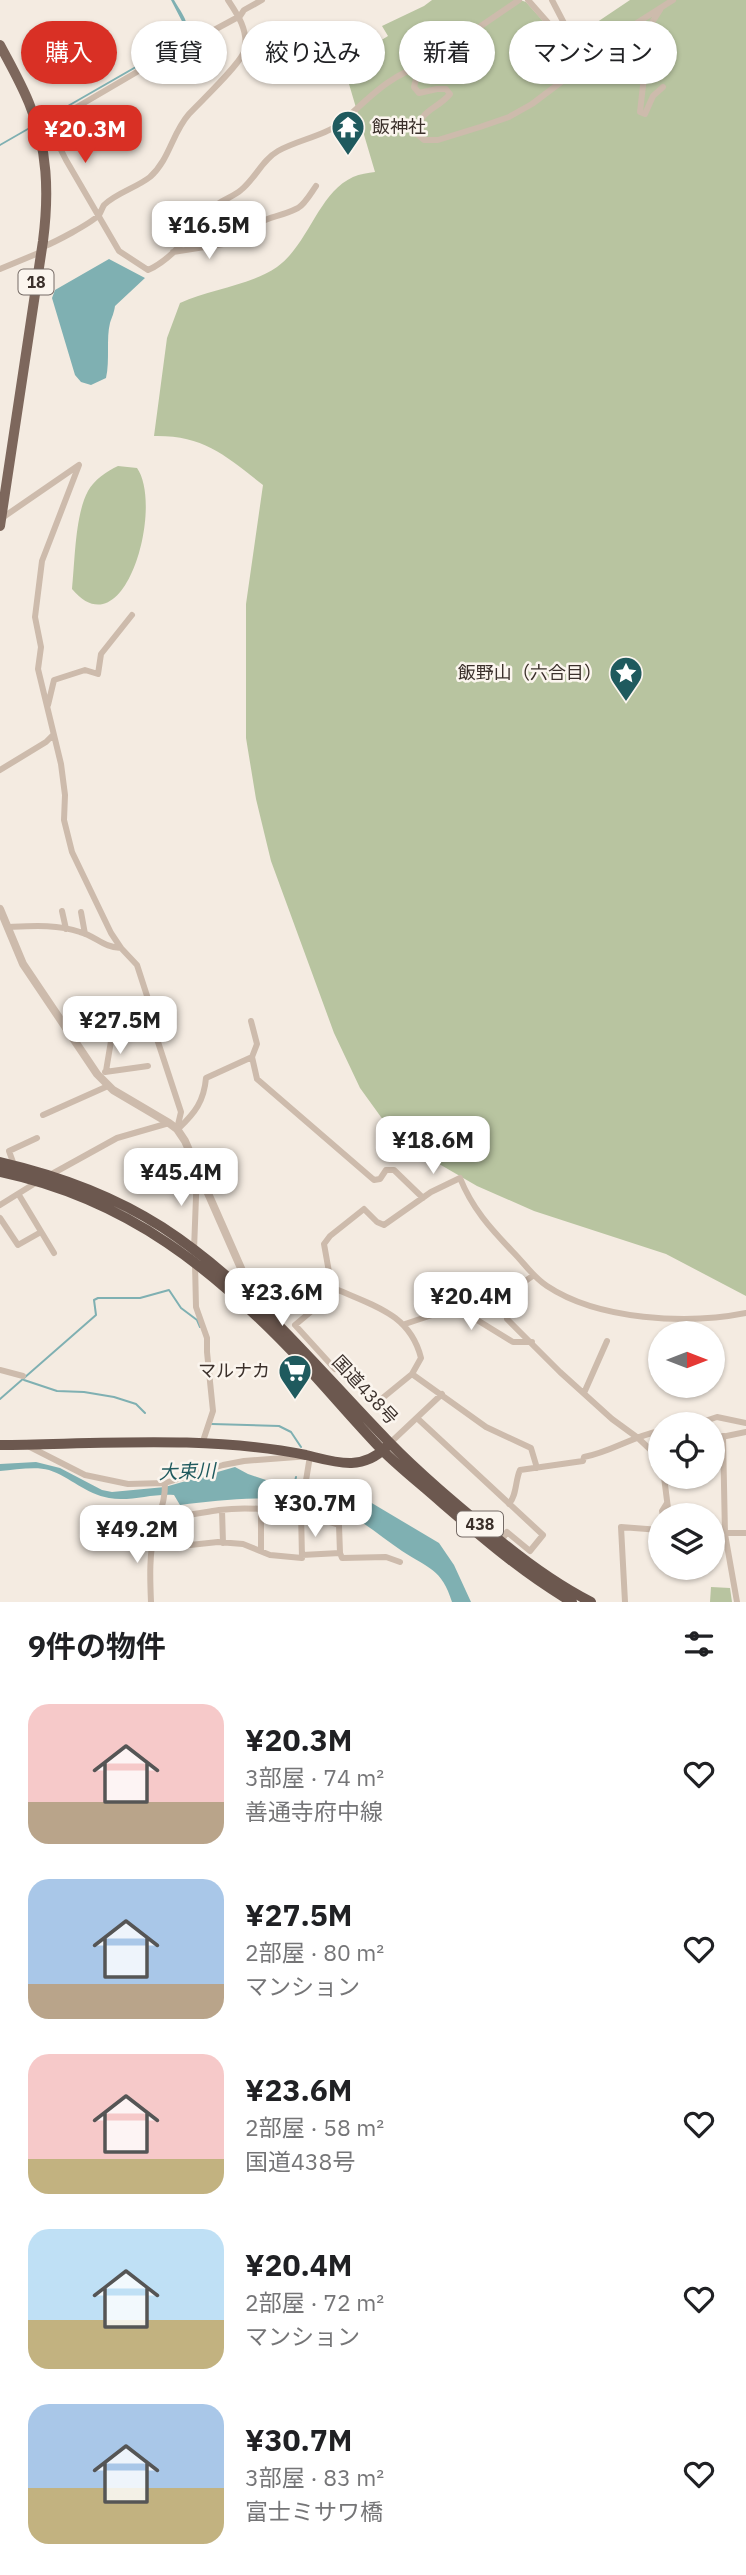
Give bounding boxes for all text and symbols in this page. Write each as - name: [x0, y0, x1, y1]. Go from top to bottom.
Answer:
- chip: 購入: [21, 21, 117, 84]
- chip: 賃貸: [131, 21, 227, 84]
- chip: 絞り込み: [241, 21, 385, 84]
- chip: 新着: [399, 21, 495, 84]
- chip: マンション: [509, 21, 677, 84]
- pin: ¥20.3M: [28, 106, 142, 165]
- temple icon: 飯神社: [329, 108, 367, 157]
- text: ¥20.3M: [44, 113, 126, 143]
- place label: 飯神社: [372, 115, 426, 138]
- pin: ¥16.5M: [152, 202, 266, 261]
- text: ¥16.5M: [168, 209, 250, 239]
- road number: 18: [19, 270, 54, 294]
- place icon: 飯野山（六合目）: [607, 654, 645, 703]
- place label: 飯野山（六合目）: [458, 661, 602, 684]
- pin: ¥27.5M: [63, 996, 177, 1056]
- text: ¥27.5M: [79, 1004, 161, 1034]
- pin: ¥18.6M: [376, 1116, 490, 1176]
- text: ¥18.6M: [392, 1124, 474, 1154]
- pin: ¥45.4M: [124, 1148, 238, 1208]
- text: ¥45.4M: [140, 1156, 222, 1186]
- pin: ¥23.6M: [225, 1268, 339, 1328]
- pin: ¥20.4M: [414, 1272, 528, 1332]
- text: ¥23.6M: [241, 1276, 323, 1306]
- text: ¥20.4M: [430, 1280, 512, 1310]
- north arrow: [648, 1321, 724, 1398]
- map controls: [648, 1321, 725, 1580]
- street label: 国道438号: [327, 1350, 403, 1429]
- supermarket icon: マルナカ: [276, 1352, 314, 1401]
- place label: マルナカ: [198, 1359, 270, 1382]
- button: locate: [648, 1412, 725, 1489]
- water label: 大束川: [158, 1458, 218, 1484]
- pin: ¥30.7M: [258, 1480, 372, 1539]
- text: ¥30.7M: [274, 1487, 356, 1517]
- button: layers: [648, 1503, 725, 1580]
- pin: ¥49.2M: [80, 1506, 194, 1565]
- road number: 438: [457, 1512, 503, 1536]
- text: ¥49.2M: [96, 1513, 178, 1543]
- icon: filters: [680, 1625, 718, 1663]
- text: 9件の物件: [28, 1626, 166, 1665]
- text: ¥20.3M: [245, 1720, 352, 1759]
- icon: home: [84, 1732, 168, 1816]
- icon: heart: [680, 1755, 718, 1793]
- text: 3部屋 · 74 m²: [245, 1762, 384, 1792]
- text: 善通寺府中線: [245, 1796, 383, 1826]
- text: ¥27.5M: [245, 1895, 352, 1934]
- icon: home: [84, 1907, 168, 1991]
- icon: heart: [680, 1930, 718, 1968]
- text: 2部屋 · 80 m²: [245, 1937, 384, 1967]
- text: マンション: [245, 1971, 360, 2001]
- text: ¥23.6M: [245, 2070, 352, 2109]
- icon: home: [84, 2082, 168, 2166]
- icon: heart: [680, 2105, 718, 2143]
- text: 2部屋 · 58 m²: [245, 2112, 384, 2142]
- text: 国道438号: [245, 2146, 355, 2176]
- text: ¥20.4M: [245, 2245, 352, 2284]
- icon: home: [84, 2257, 168, 2341]
- icon: heart: [680, 2280, 718, 2318]
- text: 2部屋 · 72 m²: [245, 2287, 384, 2317]
- text: マンション: [245, 2321, 360, 2351]
- text: ¥30.7M: [245, 2420, 352, 2459]
- icon: home: [84, 2432, 168, 2516]
- icon: heart: [680, 2455, 718, 2493]
- text: 3部屋 · 83 m²: [245, 2462, 384, 2492]
- text: 富士ミサワ橋: [245, 2496, 383, 2526]

